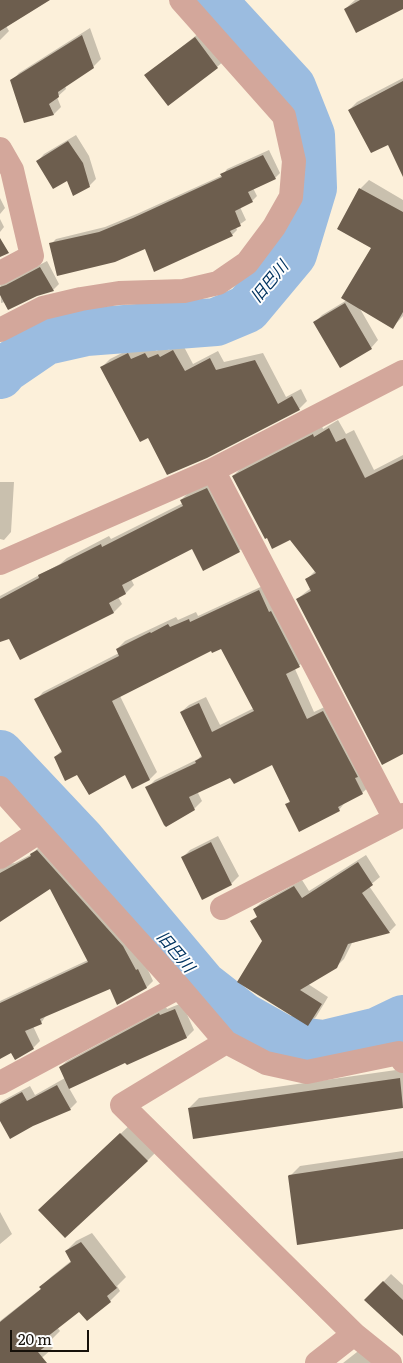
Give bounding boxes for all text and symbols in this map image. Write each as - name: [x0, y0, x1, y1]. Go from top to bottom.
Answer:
- water label: 旧巴川: [247, 257, 293, 307]
- water label: 旧巴川: [152, 927, 198, 977]
- scale bar: [12, 1320, 91, 1352]
- text: 20 m: [18, 1327, 52, 1350]

